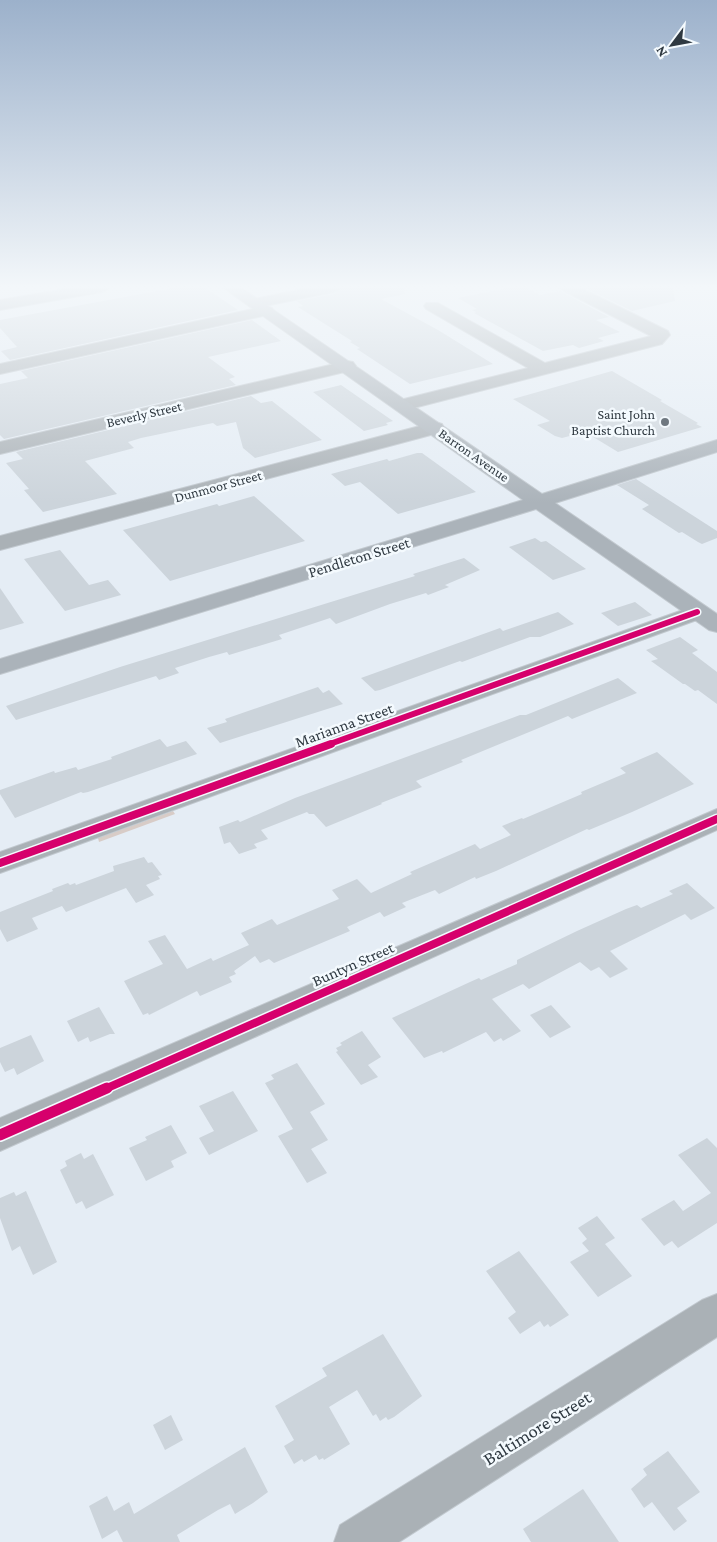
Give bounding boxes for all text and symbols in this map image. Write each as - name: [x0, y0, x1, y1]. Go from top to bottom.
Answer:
- north arrow: [647, 20, 697, 70]
- text: N: [651, 43, 670, 60]
- street label: Beverly Street: [105, 397, 184, 430]
- place label: Saint John Baptist Church: [571, 406, 655, 438]
- marker: Saint John Baptist Church: [659, 416, 671, 428]
- street label: Barron Avenue: [436, 425, 512, 485]
- street label: Dunmoor Street: [173, 467, 264, 505]
- street label: Pendleton Street: [306, 533, 412, 581]
- street label: Marianna Street: [293, 699, 396, 751]
- street label: Buntyn Street: [310, 938, 397, 990]
- street label: Baltimore Street: [479, 1386, 595, 1469]

